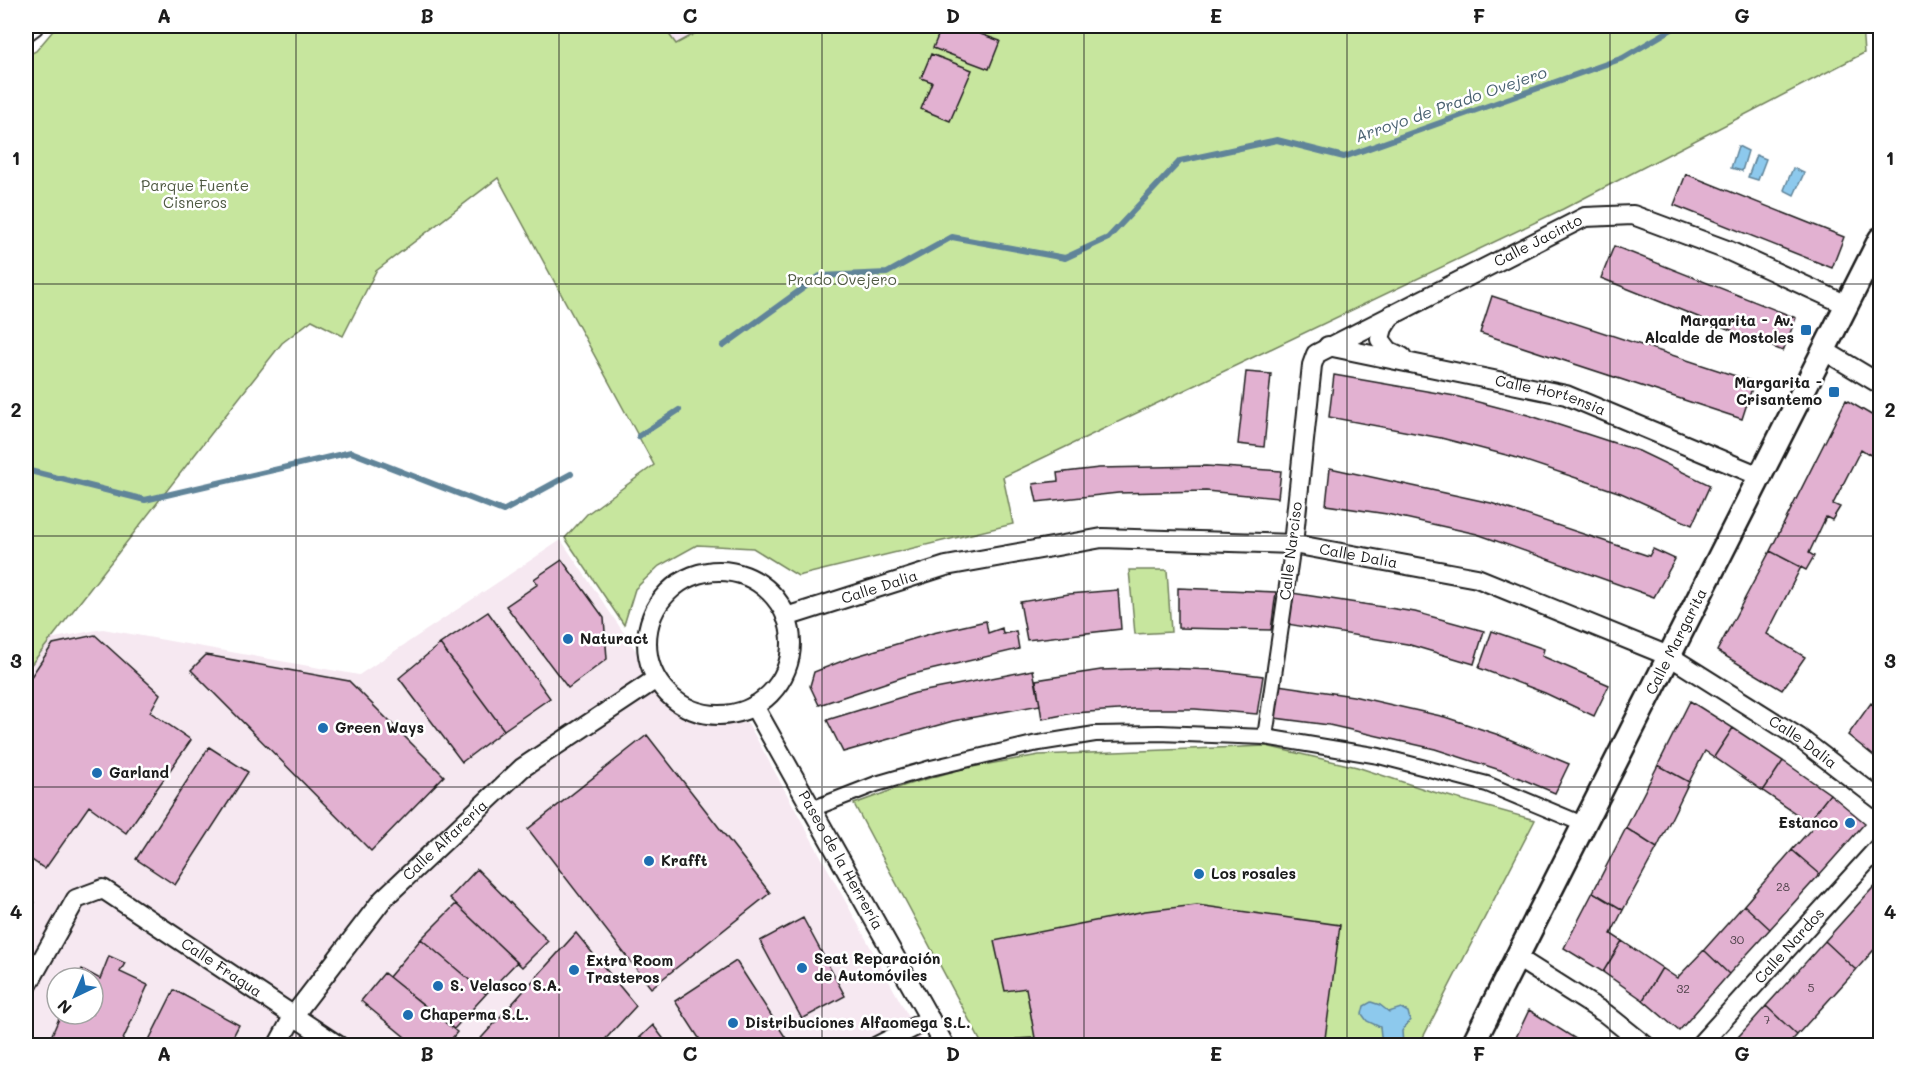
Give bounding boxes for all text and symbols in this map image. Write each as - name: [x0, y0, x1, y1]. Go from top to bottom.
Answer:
- text: A: [157, 2, 171, 28]
- text: B: [420, 2, 434, 28]
- text: C: [683, 2, 698, 28]
- text: D: [946, 2, 960, 28]
- text: E: [1210, 2, 1222, 28]
- text: F: [1473, 2, 1486, 28]
- text: G: [1734, 2, 1750, 28]
- water label: Arroyo de Prado Ovejero: [1352, 61, 1550, 146]
- text: 1: [12, 144, 20, 170]
- text: 1: [1886, 144, 1894, 170]
- park label: Parque Fuente Cisneros: [141, 175, 249, 212]
- street label: Calle Jacinto: [1490, 209, 1585, 271]
- park label: Prado Ovejero: [787, 269, 897, 289]
- place label: Margarita - Av. Alcalde de Mostoles: [1644, 310, 1794, 347]
- marker: Margarita - Av. Alcalde de Mostoles: [1799, 323, 1813, 337]
- street label: Calle Hortensia: [1494, 370, 1609, 420]
- place label: Margarita - Crisantemo: [1734, 372, 1822, 409]
- marker: Margarita - Crisantemo: [1827, 385, 1841, 399]
- text: 2: [10, 396, 22, 422]
- text: 2: [1884, 396, 1896, 422]
- street label: Calle Narciso: [1274, 500, 1306, 601]
- street label: Calle Dalia: [1318, 538, 1399, 572]
- street label: Calle Dalia: [838, 565, 920, 608]
- street label: Calle Margarita: [1640, 585, 1711, 698]
- place label: Naturact: [580, 628, 649, 648]
- marker: Naturact: [561, 632, 575, 646]
- text: 3: [10, 647, 22, 673]
- text: 3: [1884, 647, 1896, 673]
- street label: Calle Dalia: [1765, 710, 1841, 772]
- place label: Green Ways: [335, 717, 424, 737]
- marker: Green Ways: [316, 721, 330, 735]
- place label: Garland: [109, 762, 169, 782]
- marker: Garland: [90, 766, 104, 780]
- street label: Paseo de la Herrería: [795, 787, 889, 933]
- street label: Calle Alfarería: [398, 795, 491, 885]
- place label: Estanco: [1778, 812, 1838, 832]
- marker: Estanco: [1843, 816, 1857, 830]
- place label: Krafft: [661, 850, 708, 870]
- marker: Krafft: [642, 854, 656, 868]
- place label: Los rosales: [1211, 863, 1296, 883]
- marker: Los rosales: [1192, 867, 1206, 881]
- house number: 28: [1776, 878, 1790, 894]
- text: 4: [10, 898, 23, 924]
- text: 4: [1884, 898, 1897, 924]
- street label: Calle Nardos: [1749, 903, 1828, 987]
- house number: 30: [1730, 931, 1745, 947]
- street label: Calle Fragua: [178, 933, 266, 1001]
- place label: Seat Reparación de Automóviles: [814, 948, 940, 985]
- place label: Extra Room Trasteros: [586, 950, 673, 987]
- marker: Seat Reparación de Automóviles: [795, 961, 809, 975]
- marker: Extra Room Trasteros: [567, 963, 581, 977]
- north arrow: [45, 966, 105, 1026]
- place label: S. Velasco S.A.: [450, 975, 562, 995]
- marker: S. Velasco S.A.: [431, 979, 445, 993]
- house number: 5: [1808, 979, 1815, 995]
- house number: 32: [1676, 980, 1690, 996]
- text: N: [53, 995, 76, 1019]
- place label: Chaperma S.L.: [420, 1004, 529, 1024]
- marker: Chaperma S.L.: [401, 1008, 415, 1022]
- house number: 7: [1764, 1011, 1771, 1027]
- place label: Distribuciones Alfaomega S.L.: [745, 1012, 971, 1032]
- marker: Distribuciones Alfaomega S.L.: [726, 1016, 740, 1030]
- text: A: [157, 1040, 171, 1066]
- text: B: [420, 1040, 434, 1066]
- text: C: [683, 1040, 698, 1066]
- text: D: [946, 1040, 960, 1066]
- text: E: [1210, 1040, 1222, 1066]
- text: F: [1473, 1040, 1486, 1066]
- text: G: [1734, 1040, 1750, 1066]

